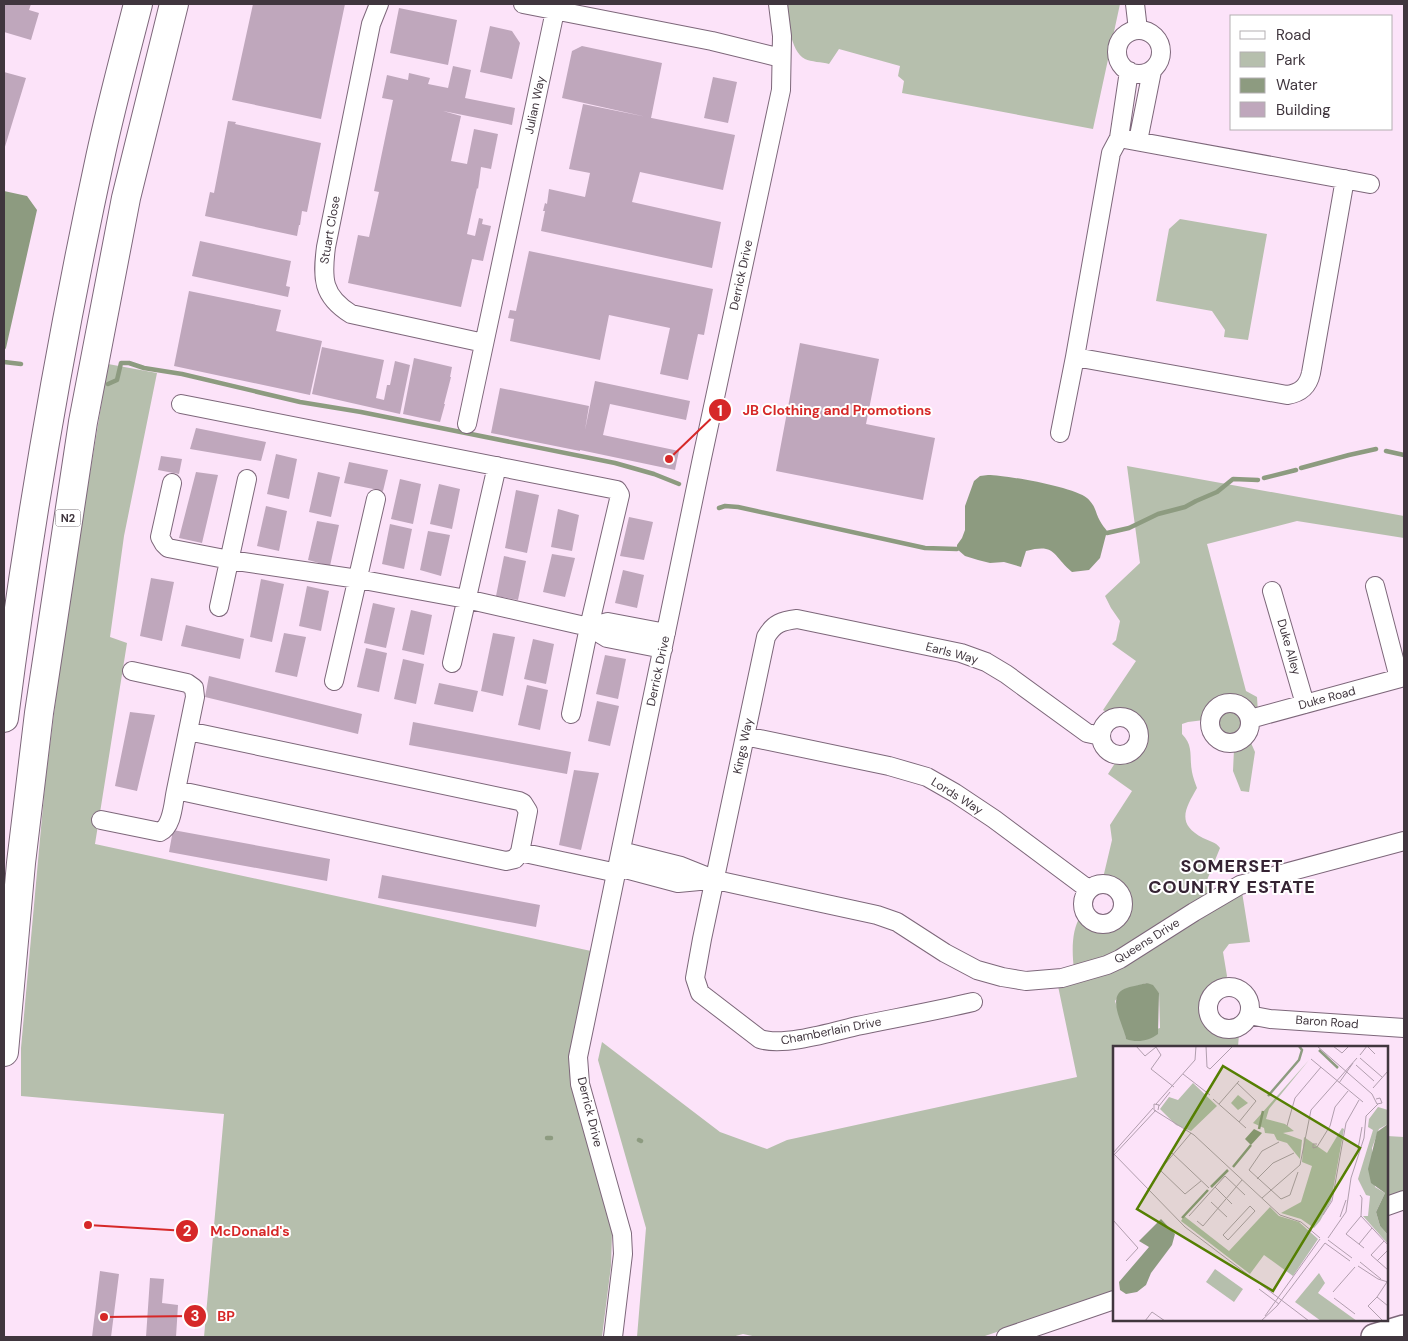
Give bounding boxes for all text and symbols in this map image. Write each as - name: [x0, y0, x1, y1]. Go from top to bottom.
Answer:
- legend: [1230, 15, 1393, 130]
- text: Road: [1276, 25, 1311, 45]
- text: Park: [1276, 50, 1306, 70]
- street label: Julian Way: [521, 74, 549, 136]
- text: Water: [1276, 75, 1318, 95]
- text: Building: [1276, 100, 1331, 120]
- street label: Stuart Close: [316, 195, 344, 265]
- street label: Derrick Drive: [726, 238, 756, 312]
- callout: JB Clothing and Promotions: [707, 396, 941, 425]
- text: 1: [717, 401, 723, 421]
- text: JB Clothing and Promotions: [743, 401, 931, 419]
- road number: N2: [56, 509, 80, 526]
- street label: Duke Alley: [1273, 617, 1305, 677]
- street label: Derrick Drive: [643, 634, 673, 708]
- street label: Earls Way: [924, 638, 980, 668]
- street label: Duke Road: [1297, 683, 1357, 713]
- street label: Kings Way: [729, 716, 757, 775]
- street label: Lords Way: [928, 774, 986, 818]
- district label: SOMERSET COUNTRY ESTATE: [1148, 854, 1316, 899]
- street label: Queens Drive: [1111, 914, 1183, 967]
- street label: Baron Road: [1295, 1012, 1359, 1032]
- street label: Chamberlain Drive: [779, 1013, 883, 1049]
- inset map: [1113, 1046, 1388, 1321]
- street label: Derrick Drive: [574, 1075, 606, 1149]
- callout: McDonald's: [175, 1217, 299, 1246]
- text: 2: [183, 1221, 192, 1241]
- text: McDonald's: [210, 1222, 290, 1240]
- callout: BP: [182, 1301, 245, 1330]
- text: 3: [190, 1306, 200, 1326]
- text: BP: [217, 1307, 235, 1325]

